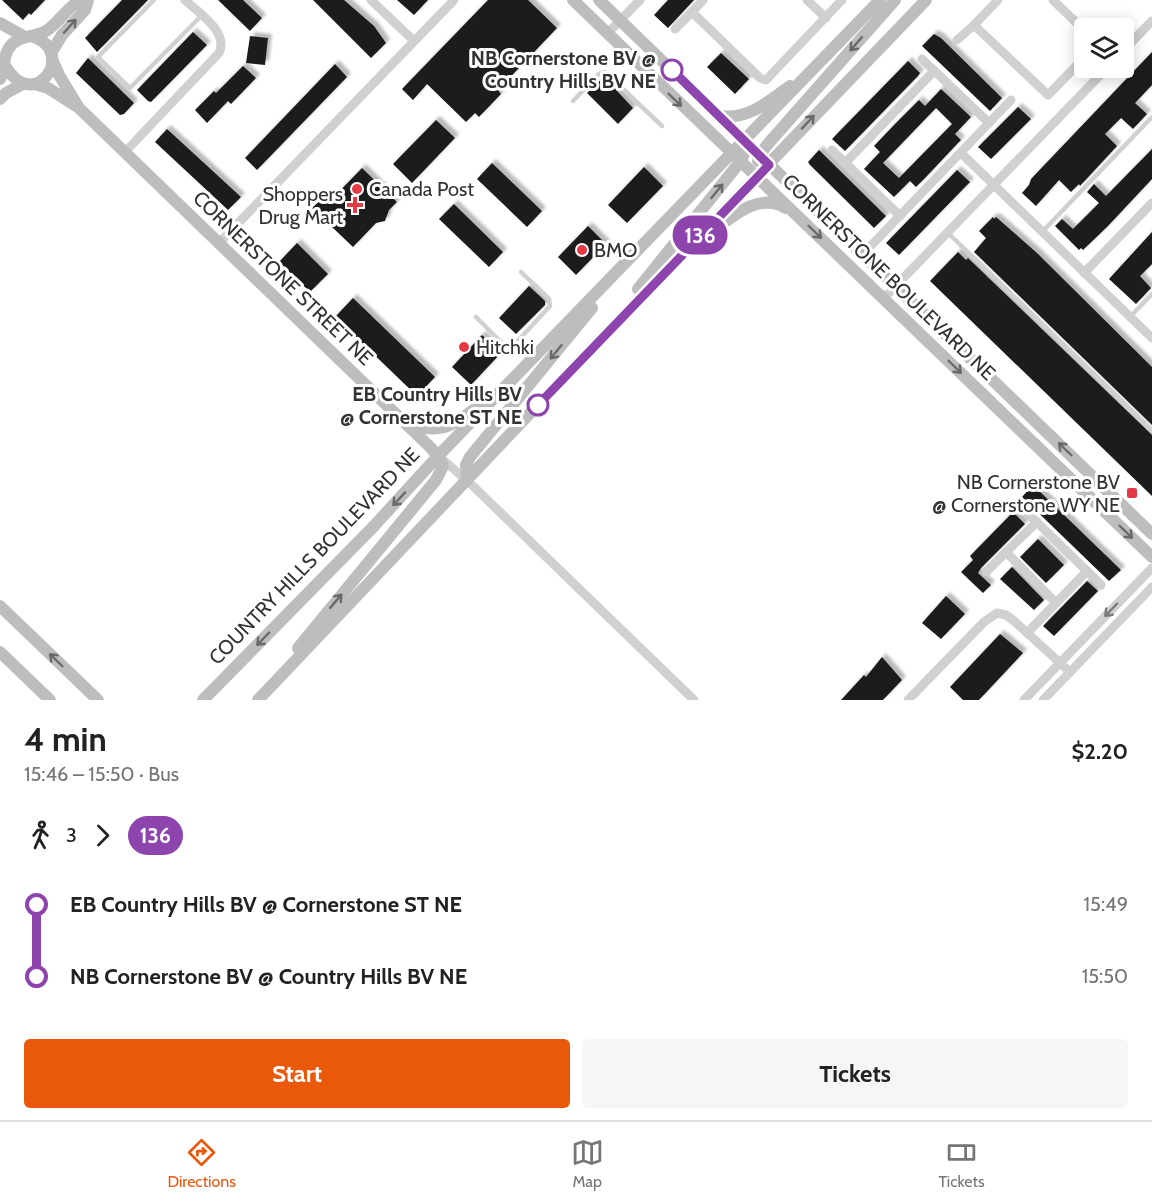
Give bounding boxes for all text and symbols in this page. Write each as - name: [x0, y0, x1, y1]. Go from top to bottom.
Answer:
- map controls: [1074, 18, 1134, 78]
- button: layers: [1074, 18, 1134, 78]
- one-way arrow: [63, 19, 77, 34]
- one-way arrow: [849, 36, 863, 51]
- place label: NB Cornerstone BV @ Country Hills BV NE: [471, 46, 656, 93]
- marker: NB Cornerstone BV @ Country Hills BV NE: [661, 59, 683, 81]
- one-way arrow: [668, 92, 683, 107]
- one-way arrow: [801, 115, 816, 130]
- street label: CORNERSTONE BOULEVARD NE: [778, 169, 1000, 385]
- place label: Canada Post: [369, 177, 474, 201]
- place label: Shoppers Drug Mart: [259, 182, 343, 229]
- marker: Canada Post: [350, 182, 364, 196]
- one-way arrow: [710, 183, 723, 199]
- street label: CORNERSTONE STREET NE: [188, 186, 378, 370]
- marker: Shoppers Drug Mart: [348, 198, 362, 212]
- line badge: 136: [666, 216, 734, 254]
- text: 136: [685, 223, 715, 248]
- one-way arrow: [807, 225, 822, 240]
- place label: BMO: [594, 238, 637, 262]
- marker: BMO: [575, 243, 589, 257]
- place label: Hitchki: [476, 335, 534, 359]
- marker: Hitchki: [457, 340, 471, 354]
- one-way arrow: [549, 344, 562, 360]
- one-way arrow: [948, 360, 963, 375]
- place label: EB Country Hills BV @ Cornerstone ST NE: [340, 382, 523, 429]
- marker: EB Country Hills BV @ Cornerstone ST NE: [527, 394, 549, 416]
- street label: COUNTRY HILLS BOULEVARD NE: [204, 442, 424, 670]
- one-way arrow: [1057, 442, 1072, 457]
- place label: NB Cornerstone BV @ Cornerstone WY NE: [932, 470, 1121, 517]
- marker: NB Cornerstone BV @ Cornerstone WY NE: [1125, 486, 1139, 500]
- one-way arrow: [392, 491, 406, 506]
- one-way arrow: [1118, 525, 1133, 539]
- one-way arrow: [329, 594, 343, 609]
- one-way arrow: [1104, 602, 1119, 617]
- one-way arrow: [255, 631, 270, 646]
- one-way arrow: [49, 653, 64, 667]
- text: 4 min: [24, 719, 107, 759]
- text: $2.20: [1072, 738, 1128, 765]
- text: 15:46 – 15:50 · Bus: [24, 762, 179, 786]
- icon: walk: [24, 819, 57, 852]
- icon: forward: [86, 819, 119, 852]
- text: 3: [66, 823, 77, 847]
- text: 136: [140, 823, 171, 848]
- text: EB Country Hills BV @ Cornerstone ST NE: [70, 891, 462, 918]
- text: 15:49: [1084, 892, 1128, 916]
- text: NB Cornerstone BV @ Country Hills BV NE: [70, 963, 467, 990]
- text: 15:50: [1082, 964, 1128, 988]
- button: Start: [24, 1039, 570, 1108]
- button: Tickets: [582, 1039, 1128, 1108]
- tab: Directions: [167, 1136, 236, 1191]
- tab: Map: [571, 1136, 604, 1191]
- tab: Tickets: [938, 1136, 985, 1191]

